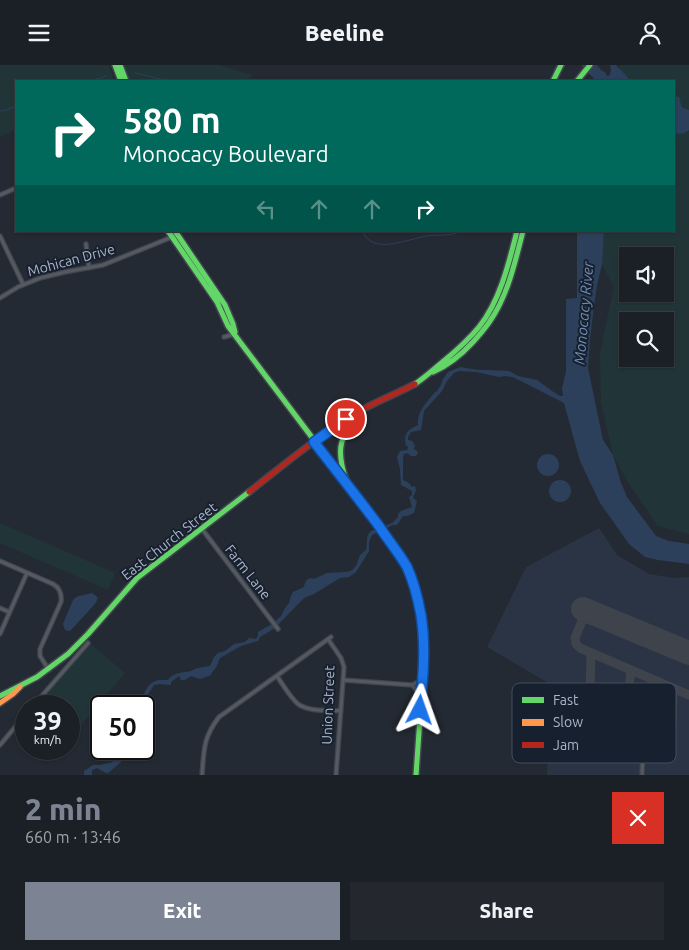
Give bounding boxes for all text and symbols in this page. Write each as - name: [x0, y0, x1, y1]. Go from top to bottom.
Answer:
- icon: menu: [25, 19, 53, 47]
- icon: person: [636, 19, 664, 47]
- text: Beeline: [305, 20, 384, 45]
- icon: right: [40, 100, 105, 165]
- text: 580 m: [123, 100, 221, 140]
- text: Monocacy Boulevard: [123, 141, 329, 166]
- icon: left: [252, 195, 280, 223]
- icon: ahead: [305, 195, 333, 223]
- icon: ahead: [358, 195, 386, 223]
- icon: right: [411, 195, 439, 223]
- street label: Mohican Drive: [26, 241, 116, 279]
- map controls: [619, 247, 674, 367]
- button: sound: [619, 247, 674, 302]
- water label: Monocacy River: [571, 259, 597, 365]
- button: search: [619, 312, 674, 367]
- pin: [325, 398, 367, 440]
- icon: arrive: [332, 405, 360, 433]
- street label: East Church Street: [118, 499, 220, 583]
- street label: Farm Lane: [222, 542, 274, 602]
- street label: Union Street: [319, 665, 337, 745]
- position arrow: [393, 683, 445, 735]
- legend: [512, 683, 676, 763]
- text: Fast: [553, 692, 579, 708]
- speed limit sign: 50: [90, 695, 155, 760]
- text: 39: [33, 707, 62, 735]
- text: Slow: [553, 714, 583, 730]
- text: km/h: [34, 733, 61, 746]
- text: Jam: [553, 737, 579, 753]
- text: 2 min: [25, 792, 101, 826]
- button: close: [612, 792, 664, 844]
- text: 660 m · 13:46: [25, 828, 121, 846]
- button: Exit: [25, 882, 340, 940]
- button: Share: [350, 882, 664, 940]

